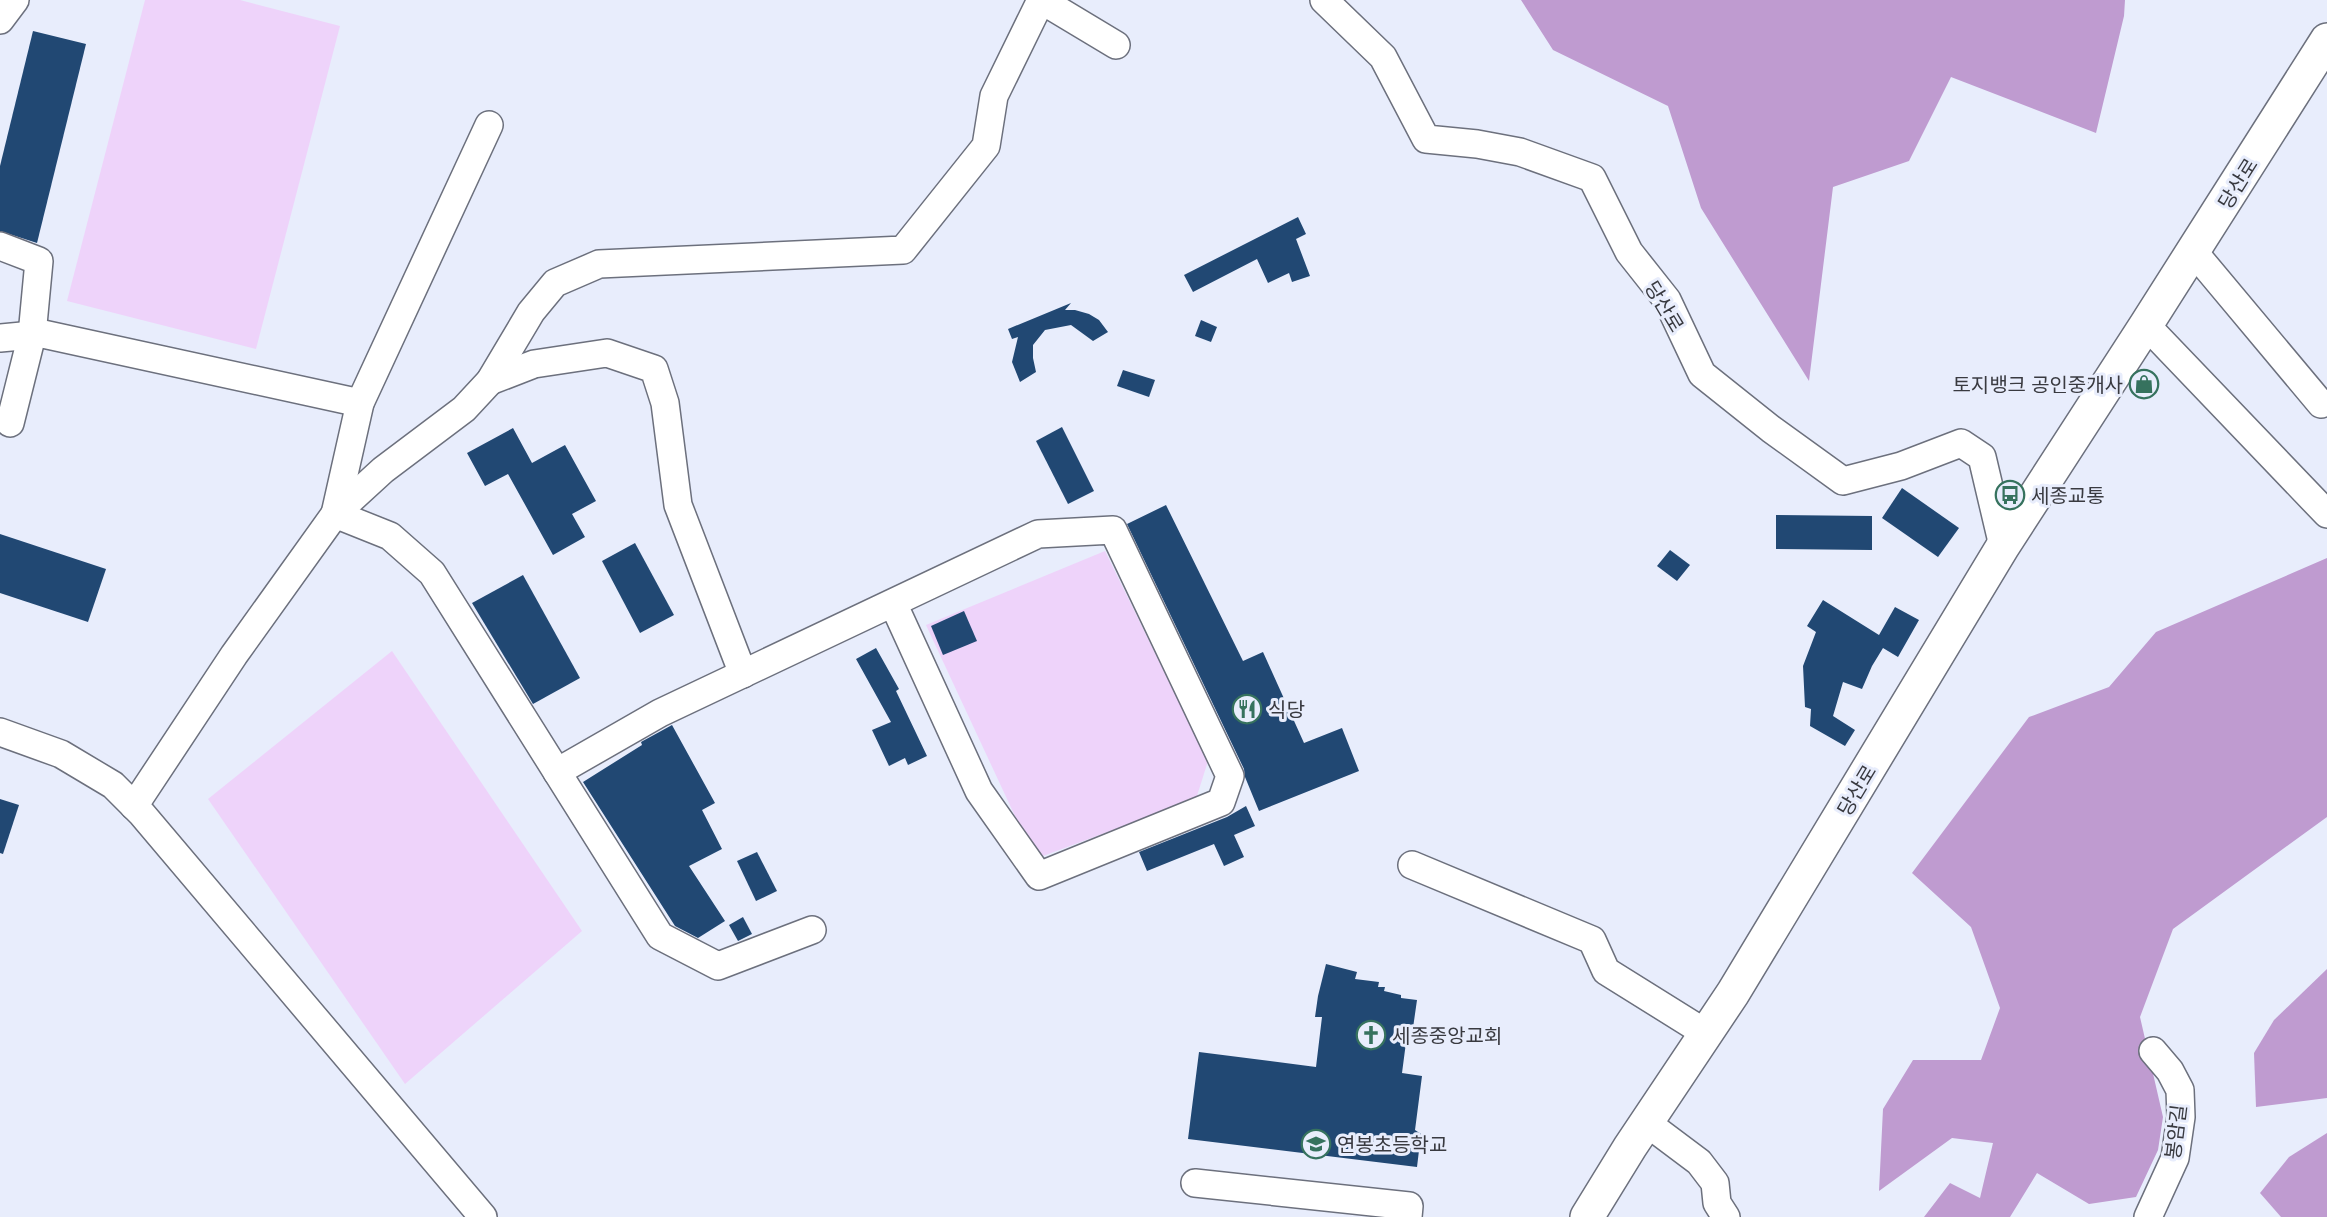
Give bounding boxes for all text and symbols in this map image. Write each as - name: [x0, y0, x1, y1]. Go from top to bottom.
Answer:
- street label: 당산로: [2212, 153, 2262, 213]
- street label: 당산로: [1640, 276, 1690, 336]
- shop icon: 토지뱅크 공인중개사: [2128, 368, 2160, 400]
- place label: 토지뱅크 공인중개사: [1952, 372, 2123, 396]
- bus stop icon: 세종교통: [1994, 479, 2026, 511]
- place label: 세종교통: [2031, 483, 2105, 507]
- restaurant icon: 식당: [1231, 693, 1263, 725]
- place label: 식당: [1268, 697, 1305, 721]
- street label: 당산로: [1831, 760, 1881, 820]
- church icon: 세종중앙교회: [1355, 1019, 1387, 1051]
- place label: 세종중앙교회: [1392, 1023, 1502, 1047]
- street label: 봉암길: [2160, 1103, 2190, 1161]
- school or university icon: 연봉초등학교: [1300, 1128, 1332, 1160]
- place label: 연봉초등학교: [1337, 1132, 1447, 1156]

